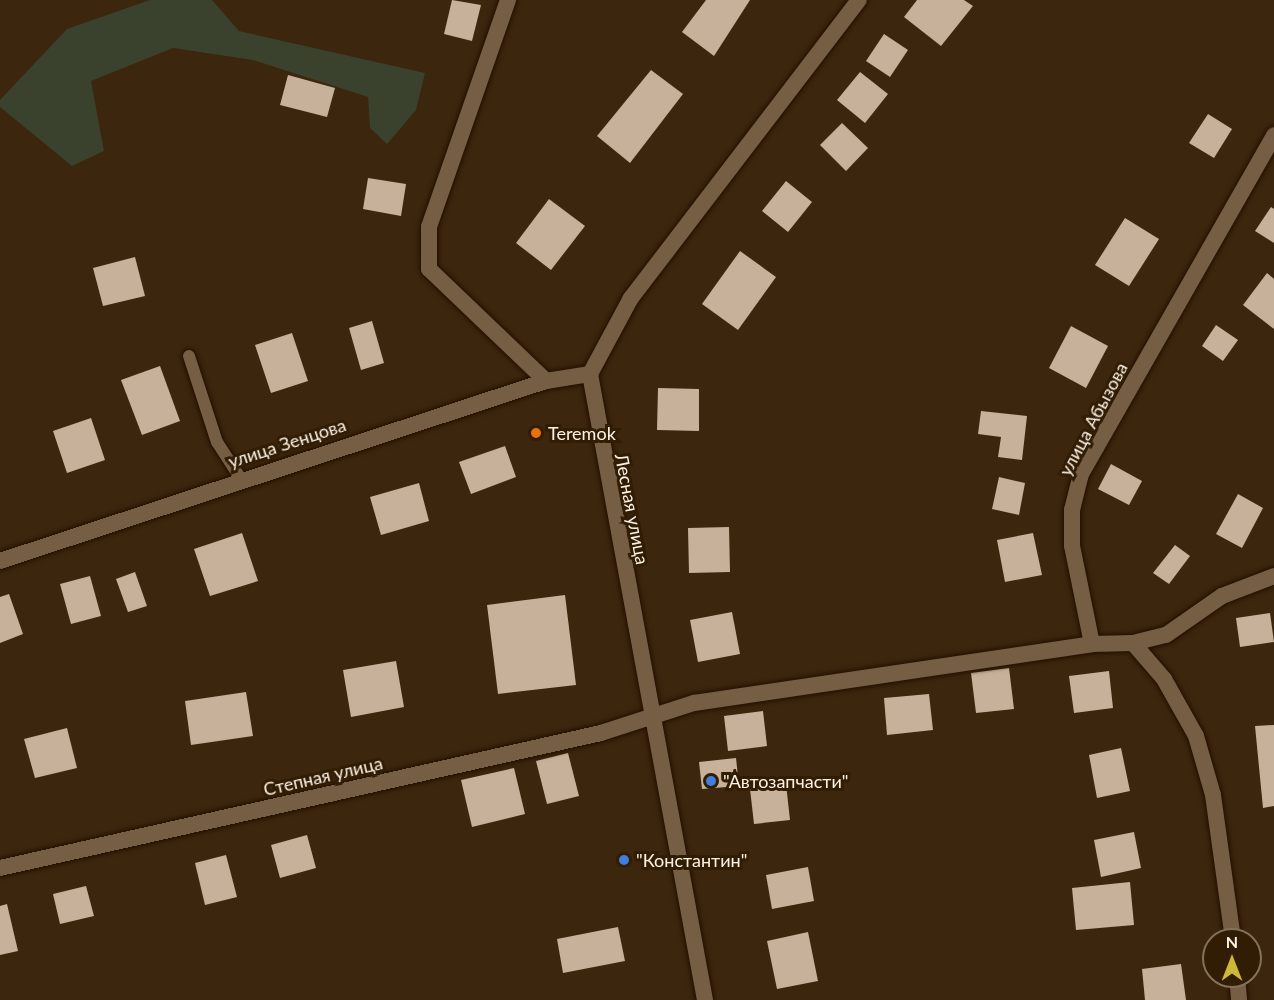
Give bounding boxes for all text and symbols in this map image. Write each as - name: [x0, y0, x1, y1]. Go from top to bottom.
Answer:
- street label: улица Абызова: [1054, 359, 1132, 479]
- street label: улица Зенцова: [225, 414, 349, 472]
- place label: Teremok: [548, 422, 616, 444]
- marker: Teremok: [529, 426, 543, 440]
- street label: Лесная улица: [611, 452, 653, 566]
- street label: Степная улица: [261, 752, 385, 800]
- place label: "Автозапчасти": [723, 770, 848, 792]
- marker: "Автозапчасти": [704, 774, 718, 788]
- place label: "Константин": [636, 849, 747, 871]
- marker: "Константин": [617, 853, 631, 867]
- north arrow: [1202, 928, 1262, 988]
- text: N: [1226, 932, 1238, 951]

